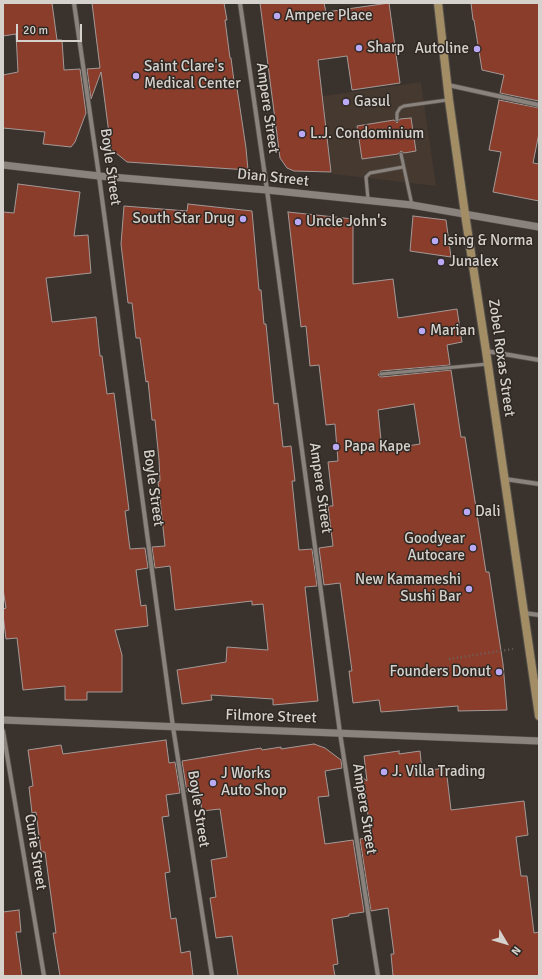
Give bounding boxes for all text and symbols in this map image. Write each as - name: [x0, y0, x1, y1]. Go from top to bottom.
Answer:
- place label: Ampere Place: [285, 7, 373, 25]
- marker: Ampere Place: [272, 11, 282, 21]
- scale bar: [18, 16, 84, 42]
- text: 20 m: [23, 23, 48, 38]
- place label: Sharp: [367, 39, 405, 57]
- place label: Autoline: [415, 40, 469, 58]
- marker: Sharp: [354, 43, 364, 53]
- marker: Autoline: [472, 44, 482, 54]
- place label: Saint Clare's Medical Center: [144, 58, 241, 93]
- street label: Ampere Street: [252, 61, 282, 155]
- marker: Saint Clare's Medical Center: [131, 71, 141, 81]
- place label: Gasul: [354, 93, 390, 111]
- marker: Gasul: [341, 97, 351, 107]
- place label: L.J. Condominium: [310, 125, 424, 143]
- street label: Boyle Street: [96, 127, 124, 207]
- marker: L.J. Condominium: [297, 129, 307, 139]
- street label: Dian Street: [236, 165, 310, 191]
- place label: South Star Drug: [133, 210, 235, 228]
- place label: Uncle John's: [306, 213, 387, 231]
- marker: South Star Drug: [238, 214, 248, 224]
- marker: Uncle John's: [293, 217, 303, 227]
- place label: Ising & Norma: [443, 232, 533, 250]
- marker: Ising & Norma: [430, 236, 440, 246]
- place label: Junalex: [449, 253, 498, 271]
- marker: Junalex: [436, 257, 446, 267]
- street label: Zobel Roxas Street: [484, 298, 518, 418]
- place label: Marian: [430, 322, 475, 340]
- marker: Marian: [417, 326, 427, 336]
- place label: Papa Kape: [344, 438, 411, 456]
- street label: Ampere Street: [305, 441, 335, 535]
- marker: Papa Kape: [331, 442, 341, 452]
- street label: Boyle Street: [139, 448, 167, 528]
- place label: Dali: [475, 503, 501, 521]
- marker: Dali: [462, 507, 472, 517]
- place label: Goodyear Autocare: [404, 530, 465, 565]
- marker: Goodyear Autocare: [468, 543, 478, 553]
- place label: New Kamameshi Sushi Bar: [355, 571, 461, 606]
- marker: New Kamameshi Sushi Bar: [464, 584, 474, 594]
- place label: Founders Donut: [389, 663, 491, 681]
- marker: Founders Donut: [494, 667, 504, 677]
- street label: Filmore Street: [225, 706, 317, 728]
- street label: Ampere Street: [348, 762, 380, 856]
- place label: J. Villa Trading: [392, 763, 486, 781]
- place label: J Works Auto Shop: [221, 765, 287, 800]
- marker: J. Villa Trading: [379, 767, 389, 777]
- street label: Boyle Street: [183, 769, 213, 849]
- marker: J Works Auto Shop: [208, 778, 218, 788]
- street label: Curie Street: [20, 813, 50, 891]
- north arrow: [486, 923, 526, 963]
- text: N: [508, 944, 523, 958]

